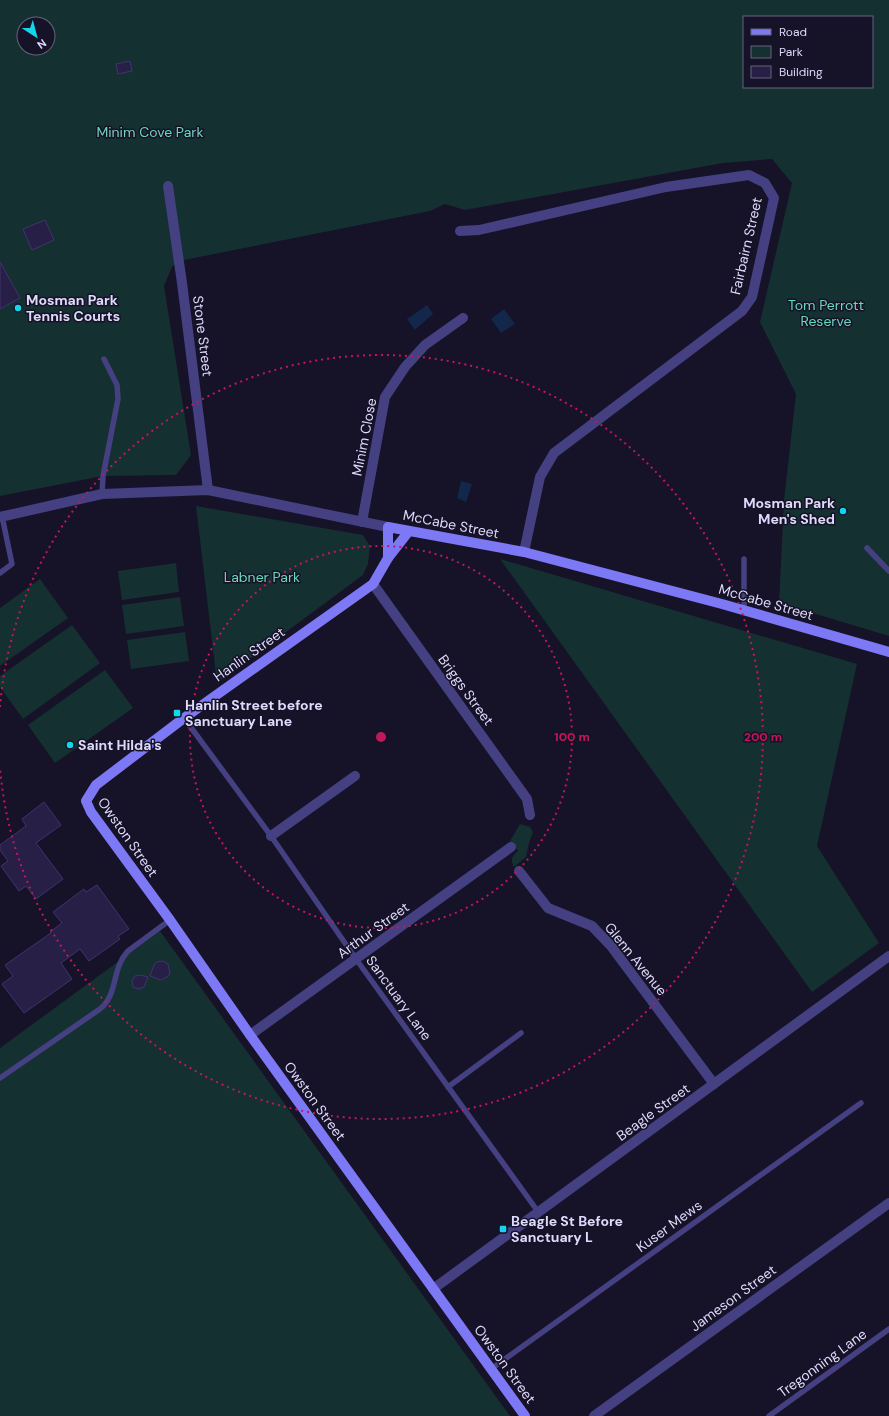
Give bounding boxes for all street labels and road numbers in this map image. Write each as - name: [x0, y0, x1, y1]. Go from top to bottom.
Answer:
- street label: Fairbairn Street: [726, 195, 766, 297]
- street label: Stone Street: [189, 295, 217, 377]
- street label: Minim Close: [348, 396, 380, 478]
- street label: McCabe Street: [401, 506, 501, 542]
- street label: McCabe Street: [717, 580, 815, 624]
- street label: Hanlin Street: [210, 623, 288, 685]
- street label: Briggs Street: [434, 651, 498, 729]
- street label: Owston Street: [94, 794, 162, 880]
- street label: Arthur Street: [333, 898, 413, 962]
- street label: Glenn Avenue: [601, 919, 671, 999]
- street label: Sanctuary Lane: [362, 952, 436, 1044]
- street label: Owston Street: [280, 1058, 350, 1144]
- street label: Beagle Street: [613, 1079, 693, 1145]
- street label: Kuser Mews: [633, 1196, 705, 1256]
- street label: Jameson Street: [687, 1261, 779, 1335]
- street label: Owston Street: [470, 1321, 540, 1407]
- street label: Tregonning Lane: [774, 1325, 870, 1401]

